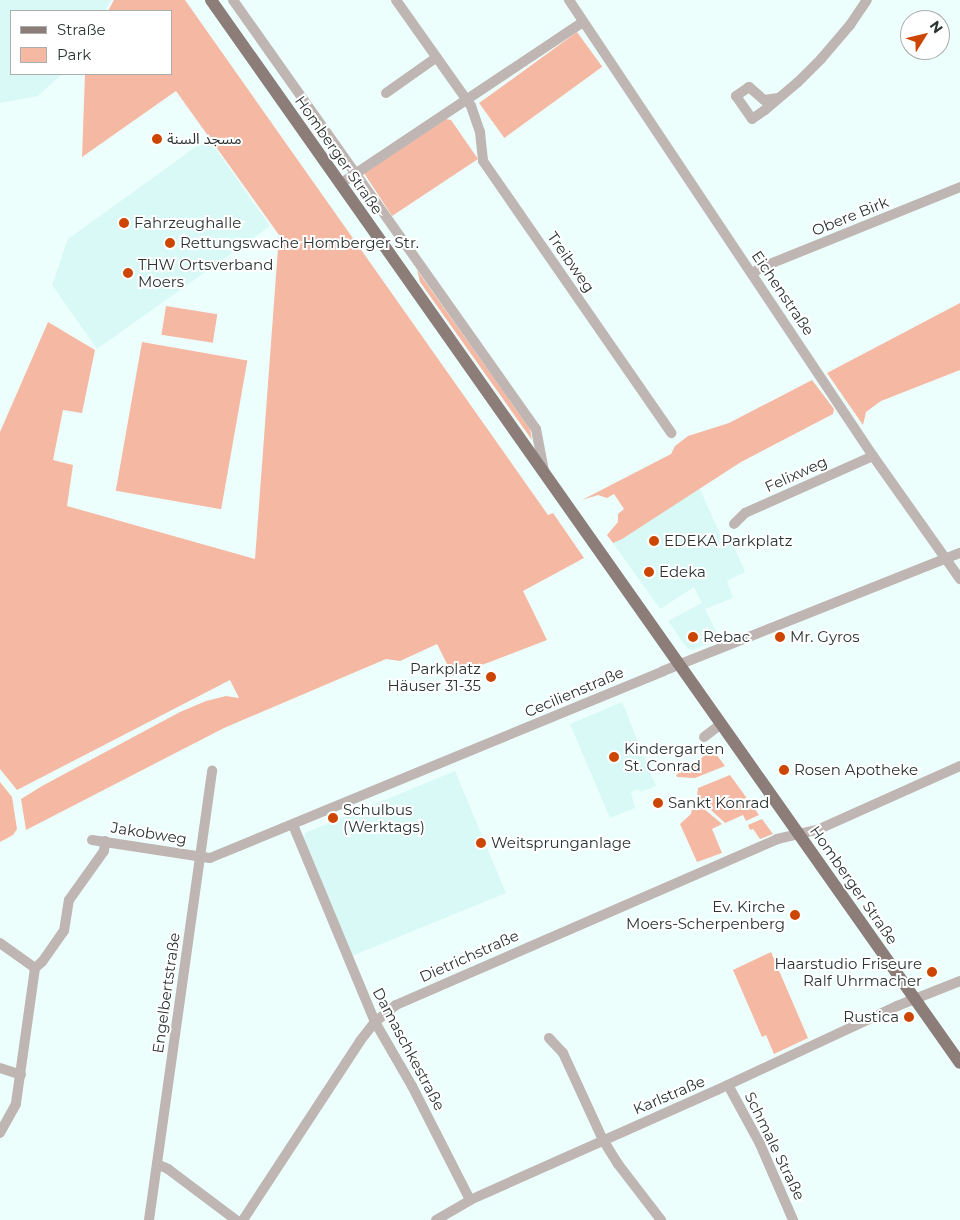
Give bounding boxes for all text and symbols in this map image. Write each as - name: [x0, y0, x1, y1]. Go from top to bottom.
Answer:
- legend: [10, 10, 172, 75]
- north arrow: [900, 10, 950, 60]
- text: N: [926, 17, 947, 37]
- text: Straße: [57, 20, 106, 39]
- text: Park: [57, 45, 91, 64]
- street label: Homberger Straße: [291, 92, 387, 218]
- place label: مسجد السنة: [167, 130, 242, 148]
- marker: مسجد السنة: [151, 133, 163, 145]
- street label: Obere Birk: [809, 193, 891, 239]
- place label: Fahrzeughalle: [134, 214, 241, 232]
- marker: Fahrzeughalle: [118, 217, 130, 229]
- street label: Treibweg: [544, 228, 598, 296]
- place label: Rettungswache Homberger Str.: [180, 234, 419, 252]
- marker: Rettungswache Homberger Str.: [164, 237, 176, 249]
- street label: Eichenstraße: [748, 247, 818, 339]
- place label: THW Ortsverband Moers: [138, 255, 273, 290]
- marker: THW Ortsverband Moers: [122, 267, 134, 279]
- street label: Felixweg: [762, 452, 830, 496]
- place label: EDEKA Parkplatz: [664, 532, 792, 550]
- marker: EDEKA Parkplatz: [648, 535, 660, 547]
- place label: Edeka: [659, 563, 706, 581]
- marker: Edeka: [643, 566, 655, 578]
- place label: Rebac: [703, 628, 750, 646]
- place label: Mr. Gyros: [790, 628, 860, 646]
- marker: Rebac: [687, 631, 699, 643]
- marker: Mr. Gyros: [774, 631, 786, 643]
- place label: Parkplatz Häuser 31-35: [387, 659, 481, 694]
- street label: Cecilienstraße: [522, 663, 626, 721]
- marker: Parkplatz Häuser 31-35: [485, 671, 497, 683]
- place label: Kindergarten St. Conrad: [624, 739, 724, 774]
- marker: Kindergarten St. Conrad: [608, 751, 620, 763]
- place label: Rosen Apotheke: [794, 761, 918, 779]
- marker: Rosen Apotheke: [778, 764, 790, 776]
- place label: Sankt Konrad: [668, 794, 769, 812]
- marker: Sankt Konrad: [652, 797, 664, 809]
- place label: Schulbus (Werktags): [343, 800, 425, 835]
- marker: Schulbus (Werktags): [327, 812, 339, 824]
- street label: Jakobweg: [110, 818, 188, 848]
- street label: Homberger Straße: [806, 822, 902, 948]
- place label: Weitsprunganlage: [491, 834, 631, 852]
- marker: Weitsprunganlage: [475, 837, 487, 849]
- place label: Ev. Kirche Moers-Scherpenberg: [626, 897, 785, 932]
- marker: Ev. Kirche Moers-Scherpenberg: [789, 909, 801, 921]
- street label: Dietrichstraße: [417, 926, 521, 986]
- street label: Engelbertstraße: [149, 931, 183, 1055]
- place label: Haarstudio Friseure Ralf Uhrmacher: [774, 954, 922, 989]
- marker: Haarstudio Friseure Ralf Uhrmacher: [926, 966, 938, 978]
- street label: Damaschkestraße: [369, 985, 449, 1113]
- place label: Rustica: [843, 1008, 899, 1026]
- marker: Rustica: [903, 1011, 915, 1023]
- street label: Karlstraße: [631, 1072, 707, 1118]
- street label: Schmale Straße: [741, 1089, 809, 1203]

